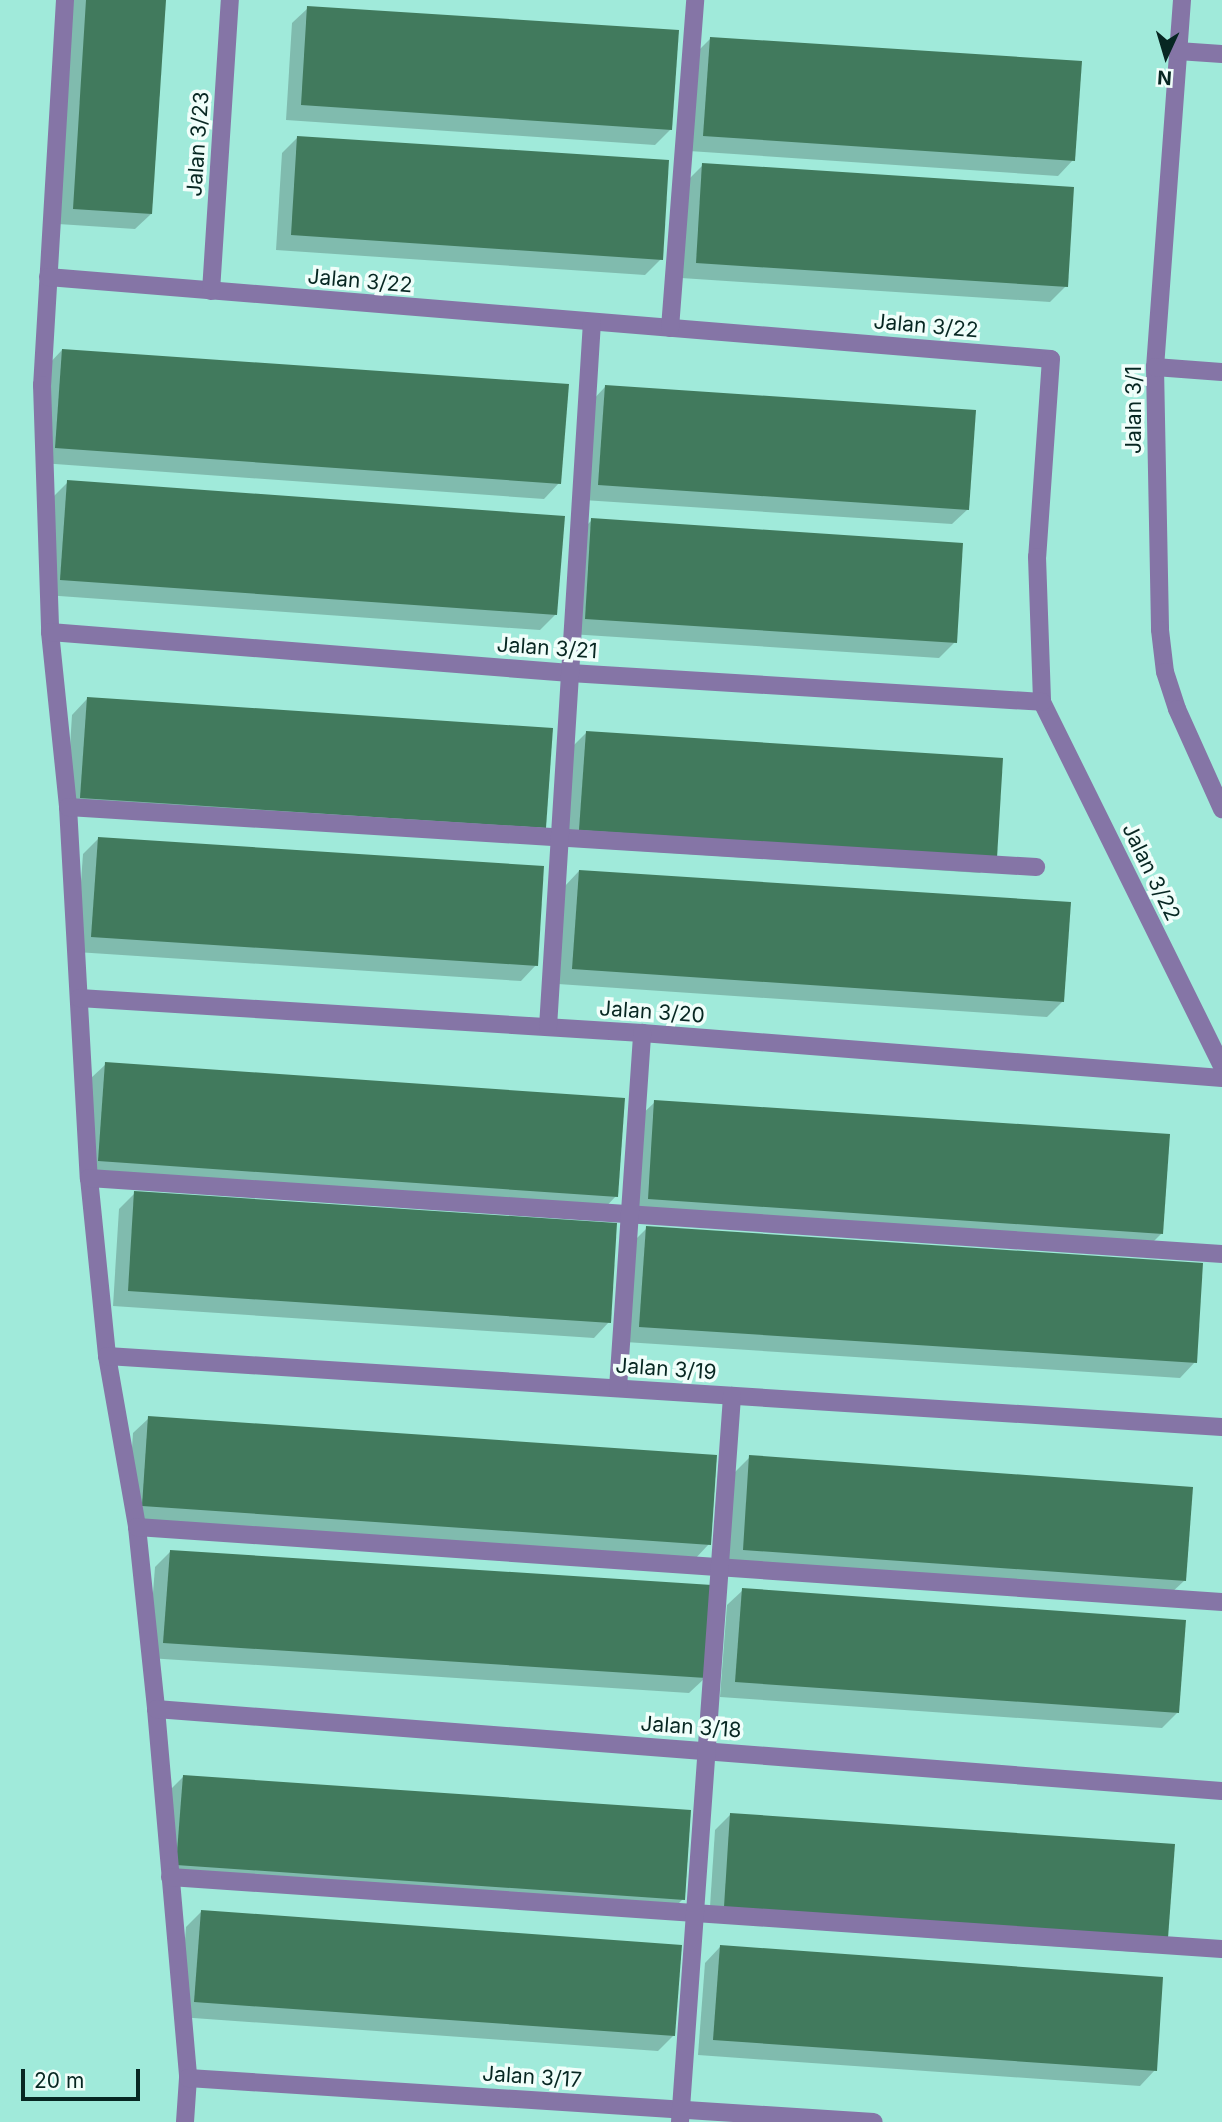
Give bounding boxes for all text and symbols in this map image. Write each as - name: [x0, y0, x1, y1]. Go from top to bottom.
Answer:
- north arrow: [1131, 21, 1201, 91]
- text: N: [1156, 65, 1173, 89]
- street label: Jalan 3/23: [182, 91, 214, 197]
- street label: Jalan 3/22: [307, 264, 413, 298]
- street label: Jalan 3/22: [873, 309, 979, 343]
- street label: Jalan 3/1: [1121, 366, 1147, 454]
- street label: Jalan 3/21: [496, 632, 598, 664]
- street label: Jalan 3/22: [1117, 819, 1185, 925]
- street label: Jalan 3/20: [598, 996, 706, 1028]
- street label: Jalan 3/19: [615, 1353, 717, 1385]
- street label: Jalan 3/18: [640, 1711, 742, 1743]
- scale bar: [24, 2056, 144, 2100]
- street label: Jalan 3/17: [481, 2061, 583, 2093]
- text: 20 m: [34, 2068, 84, 2093]

